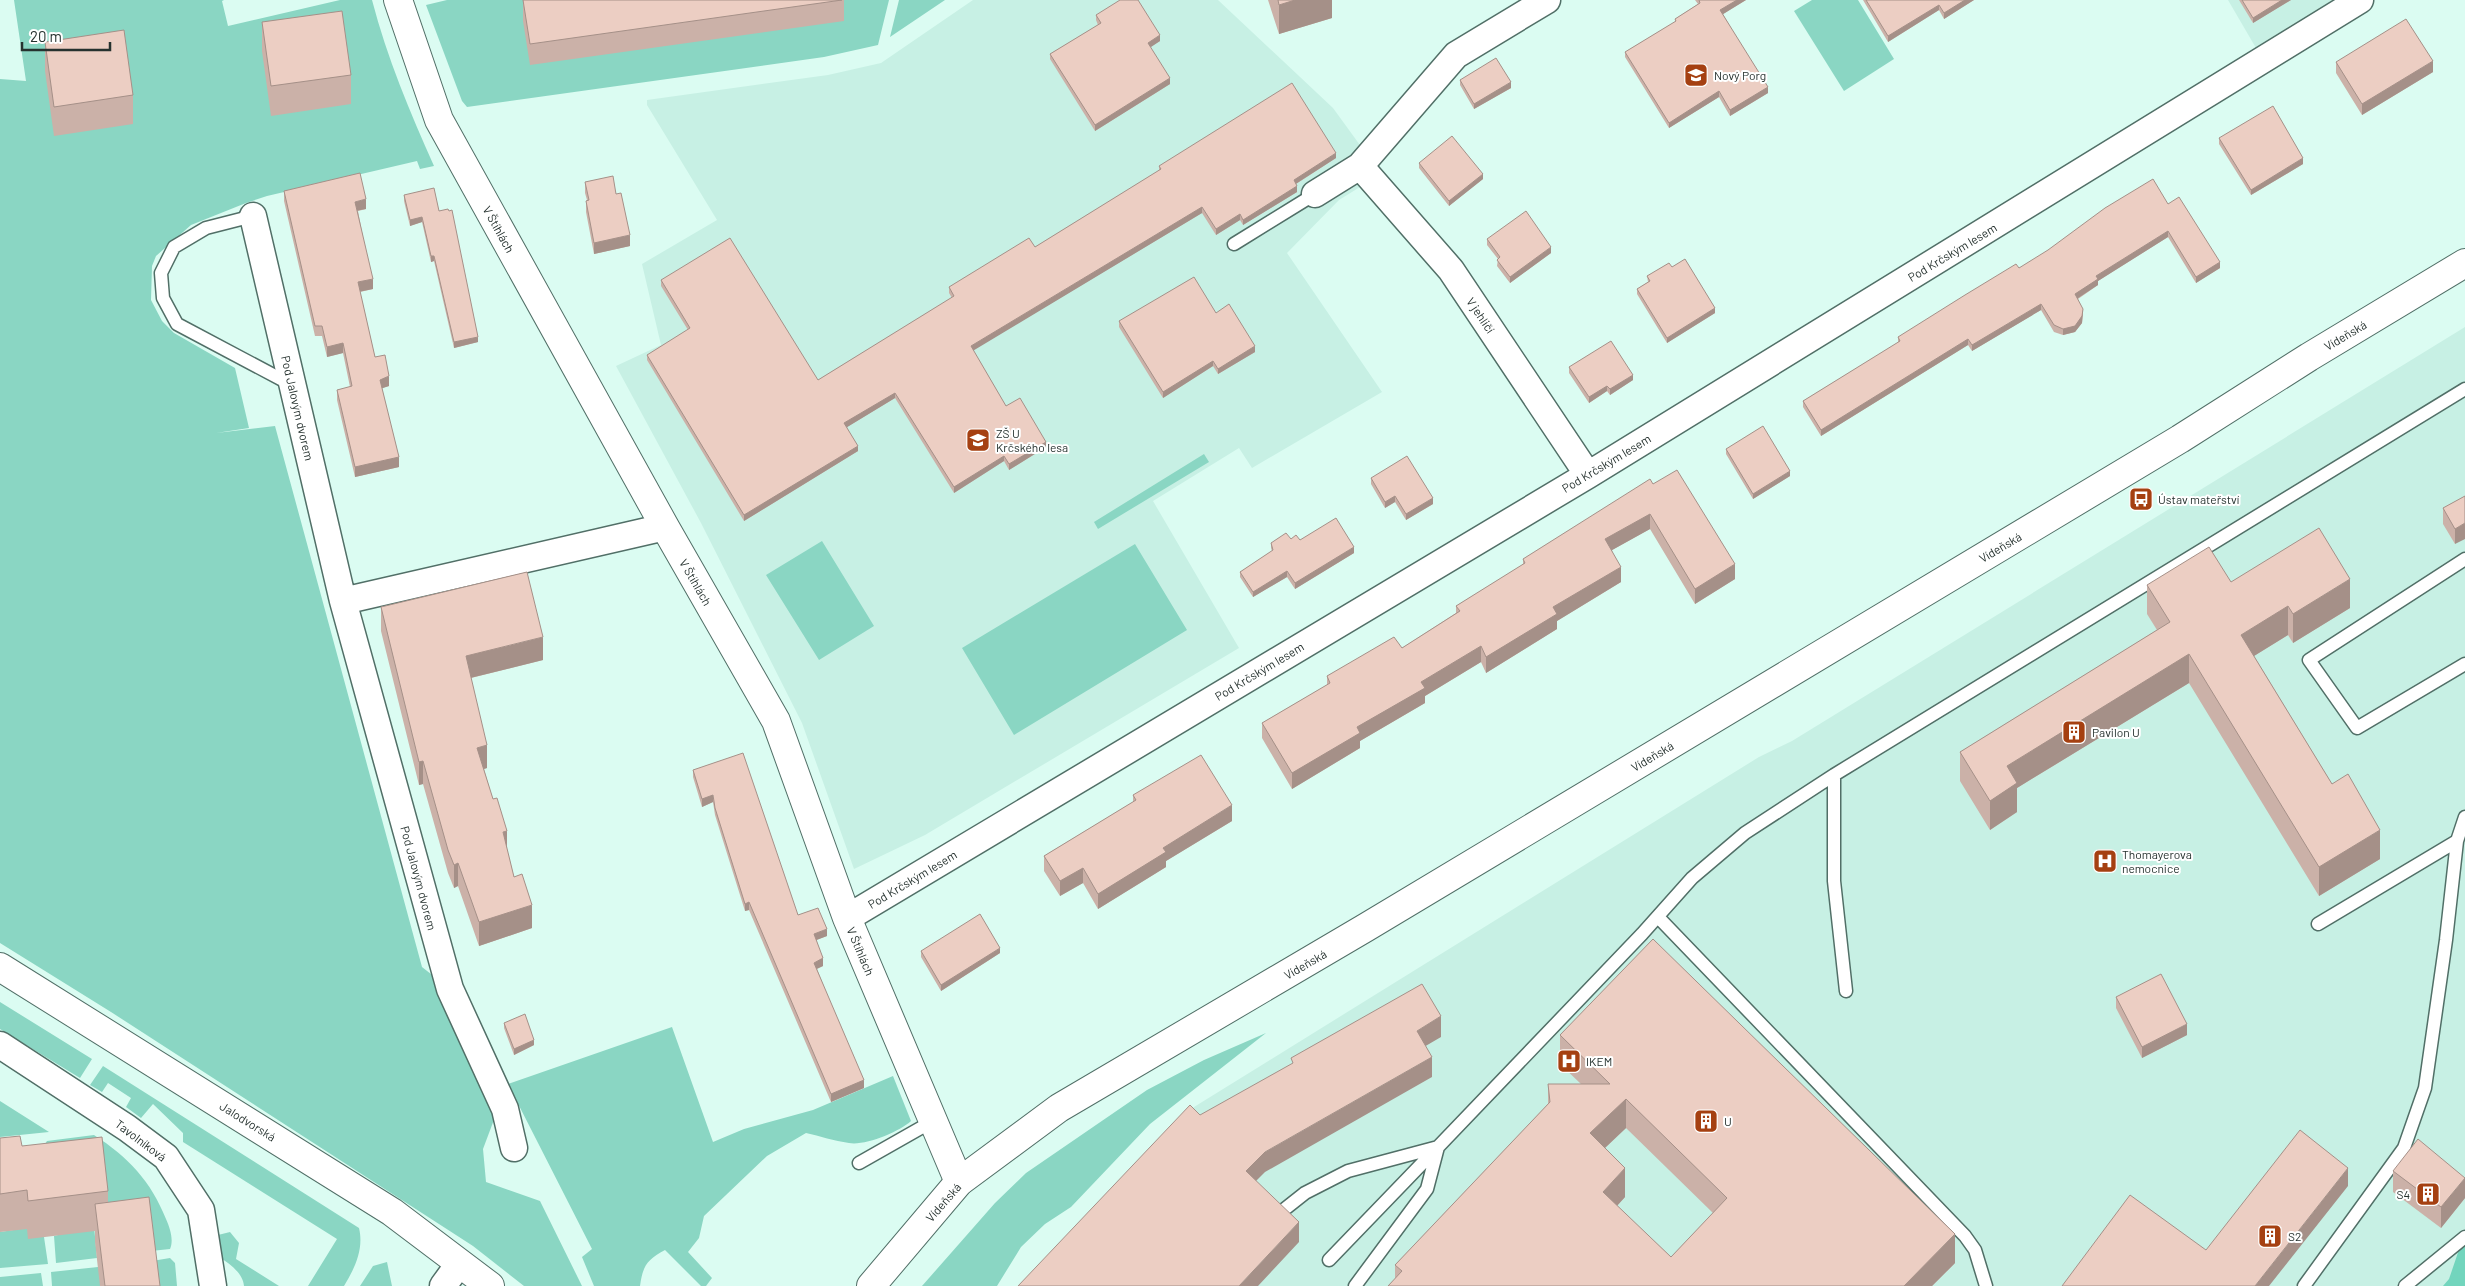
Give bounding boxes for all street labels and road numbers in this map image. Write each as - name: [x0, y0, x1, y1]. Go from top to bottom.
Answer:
- street label: V Štíhlách: [480, 203, 518, 255]
- street label: Pod Krčským lesem: [1905, 220, 1999, 284]
- street label: V jehličí: [1464, 295, 1498, 336]
- street label: Vídeňská: [2321, 317, 2369, 353]
- street label: Pod Jalovým dvorem: [279, 354, 317, 462]
- street label: Pod Krčským lesem: [1559, 431, 1653, 495]
- street label: Vídeňská: [1976, 529, 2024, 565]
- street label: V Štíhlách: [677, 556, 715, 608]
- street label: Pod Krčským lesem: [1212, 639, 1306, 703]
- street label: Vídeňská: [1628, 738, 1676, 774]
- street label: Pod Jalovým dvorem: [398, 824, 440, 932]
- street label: Pod Krčským lesem: [865, 847, 959, 911]
- street label: V Štíhlách: [845, 925, 877, 977]
- street label: Vídeňská: [1281, 946, 1329, 982]
- street label: Jalodvorská: [218, 1098, 278, 1144]
- street label: Tavolníková: [113, 1116, 169, 1164]
- street label: Vídeňská: [922, 1180, 964, 1224]

